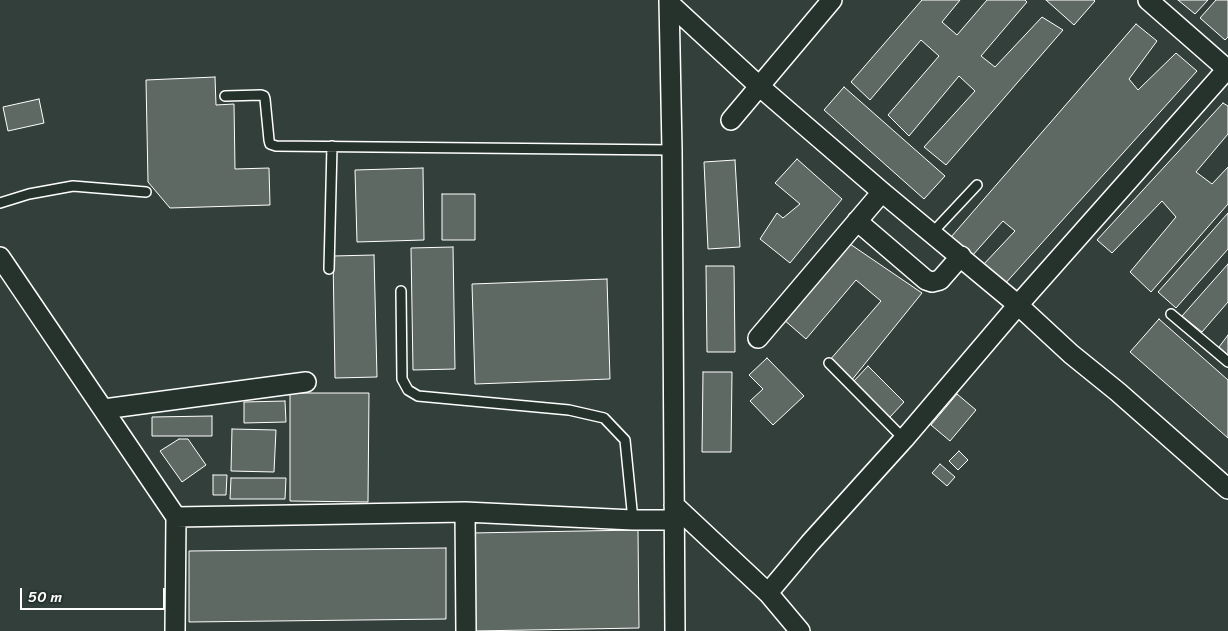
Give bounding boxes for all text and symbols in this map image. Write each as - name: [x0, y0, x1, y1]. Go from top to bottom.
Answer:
- scale bar: [22, 578, 168, 610]
- text: 50 m: [28, 584, 62, 610]

